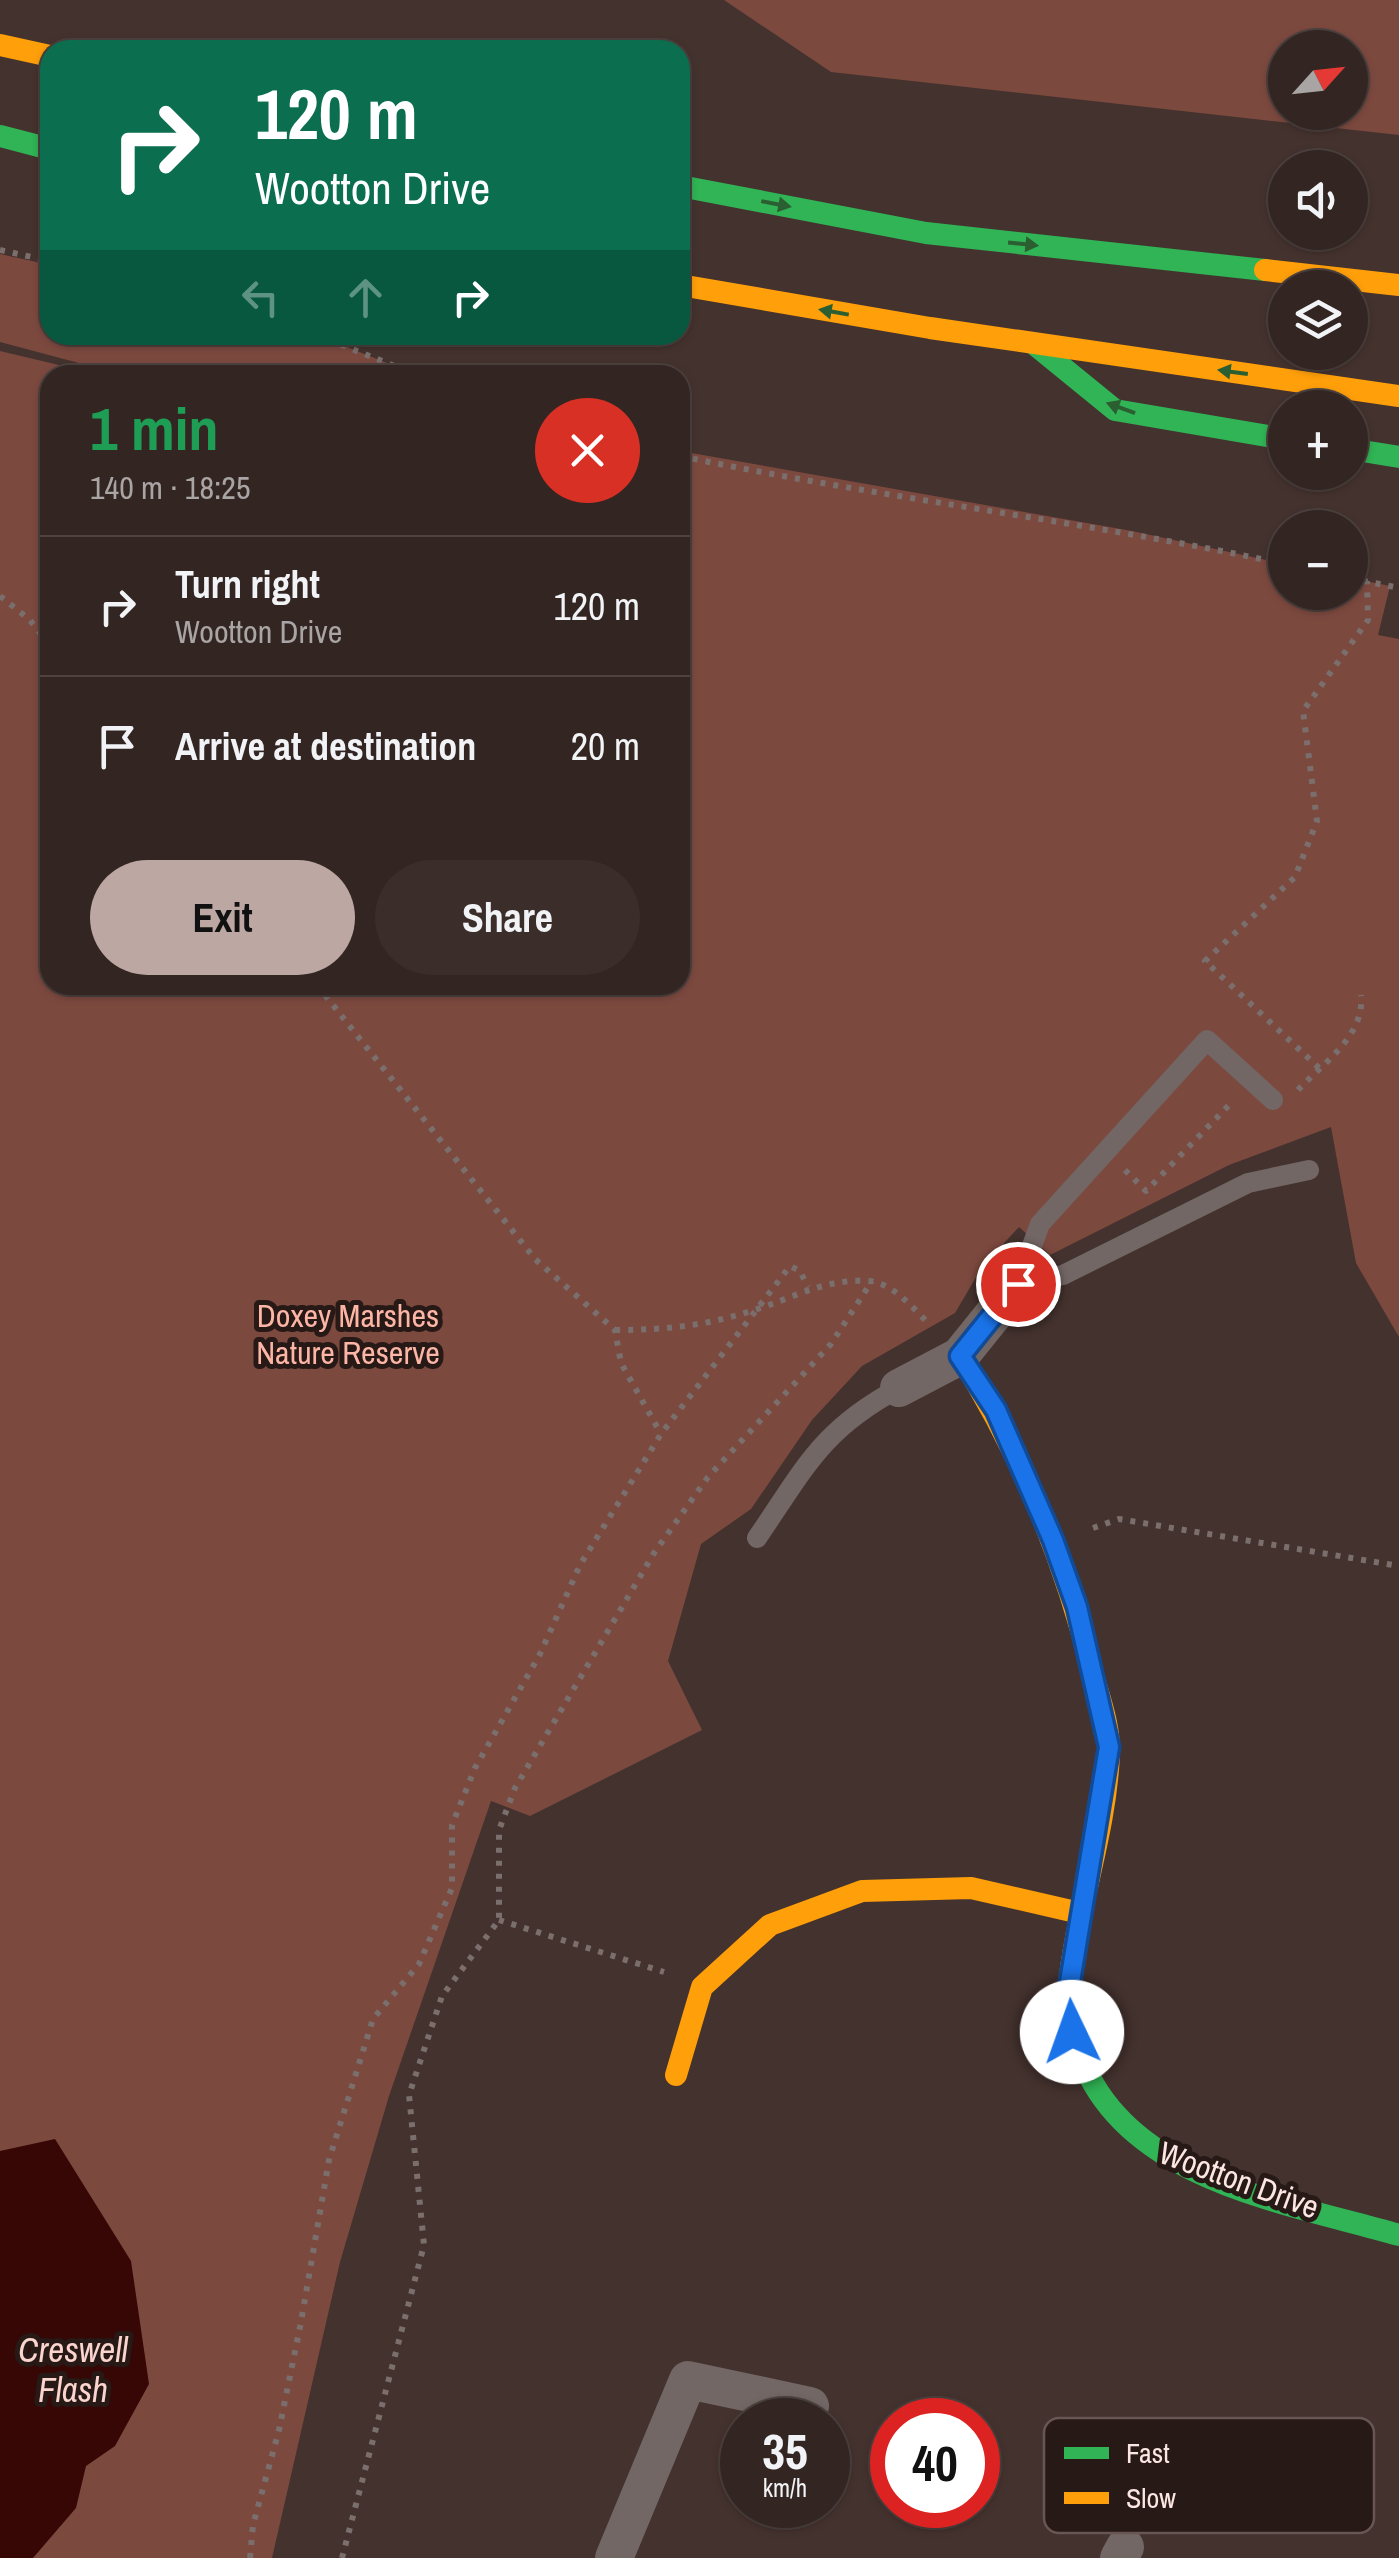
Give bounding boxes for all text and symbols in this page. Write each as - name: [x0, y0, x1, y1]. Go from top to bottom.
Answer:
- north arrow: [1268, 30, 1368, 130]
- map controls: [1268, 30, 1368, 610]
- text: 120 m: [255, 67, 418, 161]
- icon: right: [90, 80, 220, 210]
- button: sound: [1268, 150, 1368, 250]
- text: Wootton Drive: [255, 157, 490, 218]
- one-way arrow: [761, 197, 792, 212]
- one-way arrow: [1008, 236, 1039, 252]
- icon: left: [233, 270, 288, 325]
- icon: ahead: [338, 270, 393, 325]
- icon: right: [443, 270, 498, 325]
- button: layers: [1268, 270, 1368, 370]
- one-way arrow: [818, 304, 849, 319]
- one-way arrow: [1217, 364, 1249, 380]
- text: 1 min: [90, 388, 219, 469]
- button: +: [1268, 390, 1368, 490]
- button: close: [535, 398, 640, 503]
- one-way arrow: [1106, 399, 1136, 414]
- text: 140 m · 18:25: [90, 466, 250, 509]
- button: −: [1268, 510, 1368, 610]
- text: Turn right: [175, 559, 320, 610]
- icon: right: [90, 579, 145, 634]
- text: 120 m: [553, 581, 640, 632]
- text: Wootton Drive: [175, 610, 342, 653]
- icon: arrive: [90, 719, 145, 774]
- text: Arrive at destination: [175, 721, 476, 772]
- text: 20 m: [571, 721, 640, 772]
- button: Exit: [90, 860, 355, 975]
- button: Share: [375, 860, 640, 975]
- pin: [976, 1242, 1061, 1327]
- icon: arrive: [991, 1257, 1046, 1312]
- park label: Doxey Marshes Nature Reserve: [256, 1294, 440, 1374]
- position arrow: [1020, 1980, 1124, 2084]
- street label: Wootton Drive: [1153, 2131, 1325, 2228]
- water label: Creswell Flash: [18, 2326, 129, 2413]
- speed limit sign: 40: [870, 2398, 1000, 2528]
- text: 35: [762, 2417, 808, 2485]
- legend: [1044, 2418, 1374, 2533]
- text: Fast: [1126, 2434, 1170, 2472]
- text: km/h: [763, 2471, 807, 2505]
- text: Slow: [1126, 2479, 1176, 2517]

